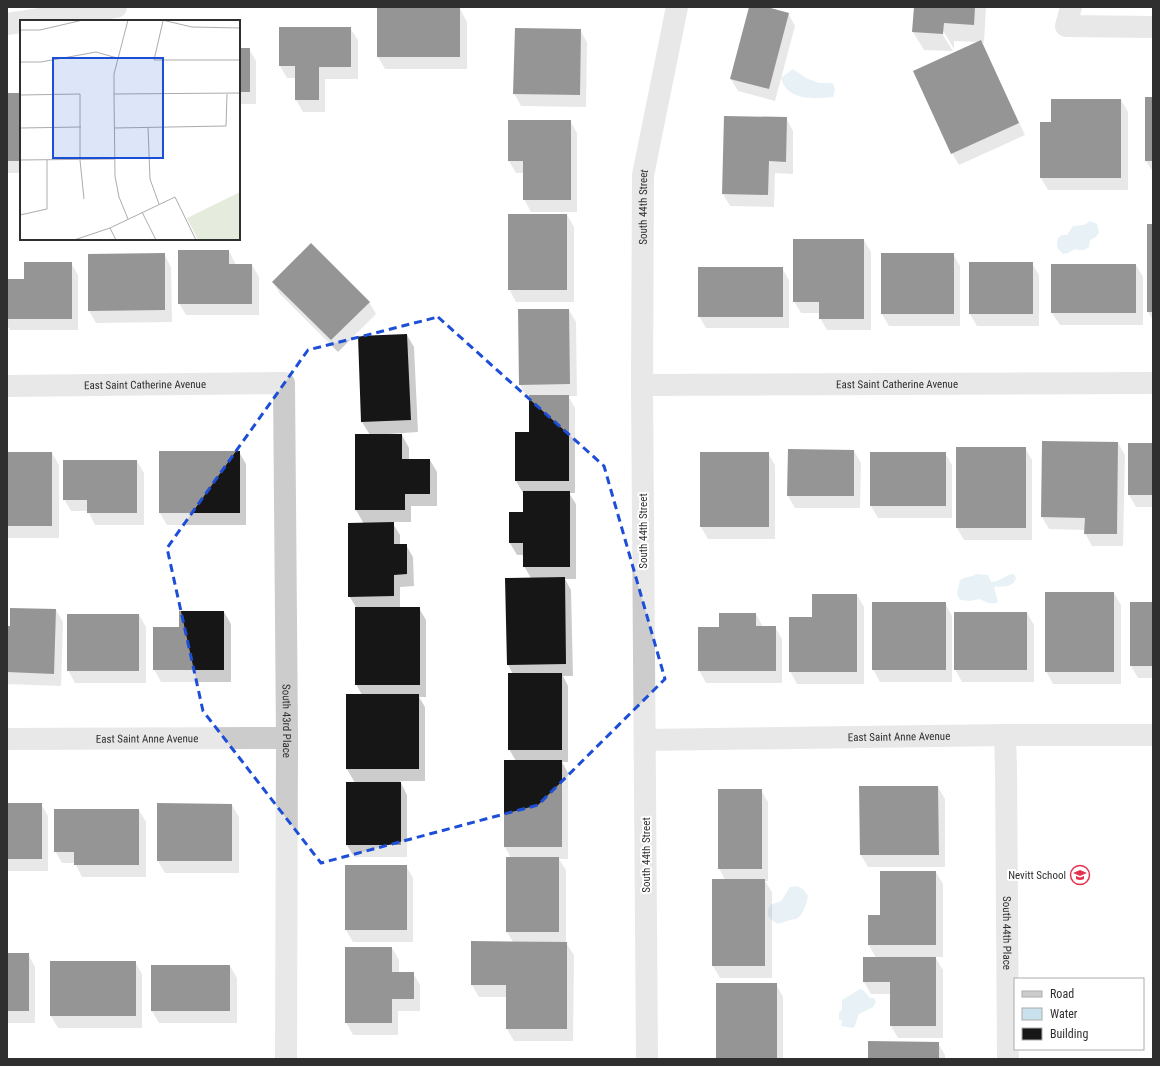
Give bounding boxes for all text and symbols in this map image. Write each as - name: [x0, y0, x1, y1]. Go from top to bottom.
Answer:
- inset map: [20, 20, 240, 240]
- street label: South 44th Street: [636, 168, 651, 245]
- street label: East Saint Catherine Avenue: [84, 377, 206, 392]
- street label: East Saint Catherine Avenue: [836, 377, 958, 391]
- street label: South 44th Street: [637, 493, 650, 569]
- street label: South 43rd Place: [280, 684, 294, 758]
- street label: East Saint Anne Avenue: [848, 729, 950, 744]
- street label: East Saint Anne Avenue: [96, 732, 198, 745]
- street label: South 44th Street: [640, 817, 653, 893]
- school or university icon: Nevitt School: [1069, 864, 1091, 886]
- place label: Nevitt School: [1008, 869, 1066, 882]
- street label: South 44th Place: [1000, 896, 1014, 970]
- legend: [1014, 978, 1144, 1050]
- text: Road: [1050, 987, 1074, 1001]
- text: Water: [1050, 1007, 1078, 1021]
- text: Building: [1050, 1027, 1088, 1041]

